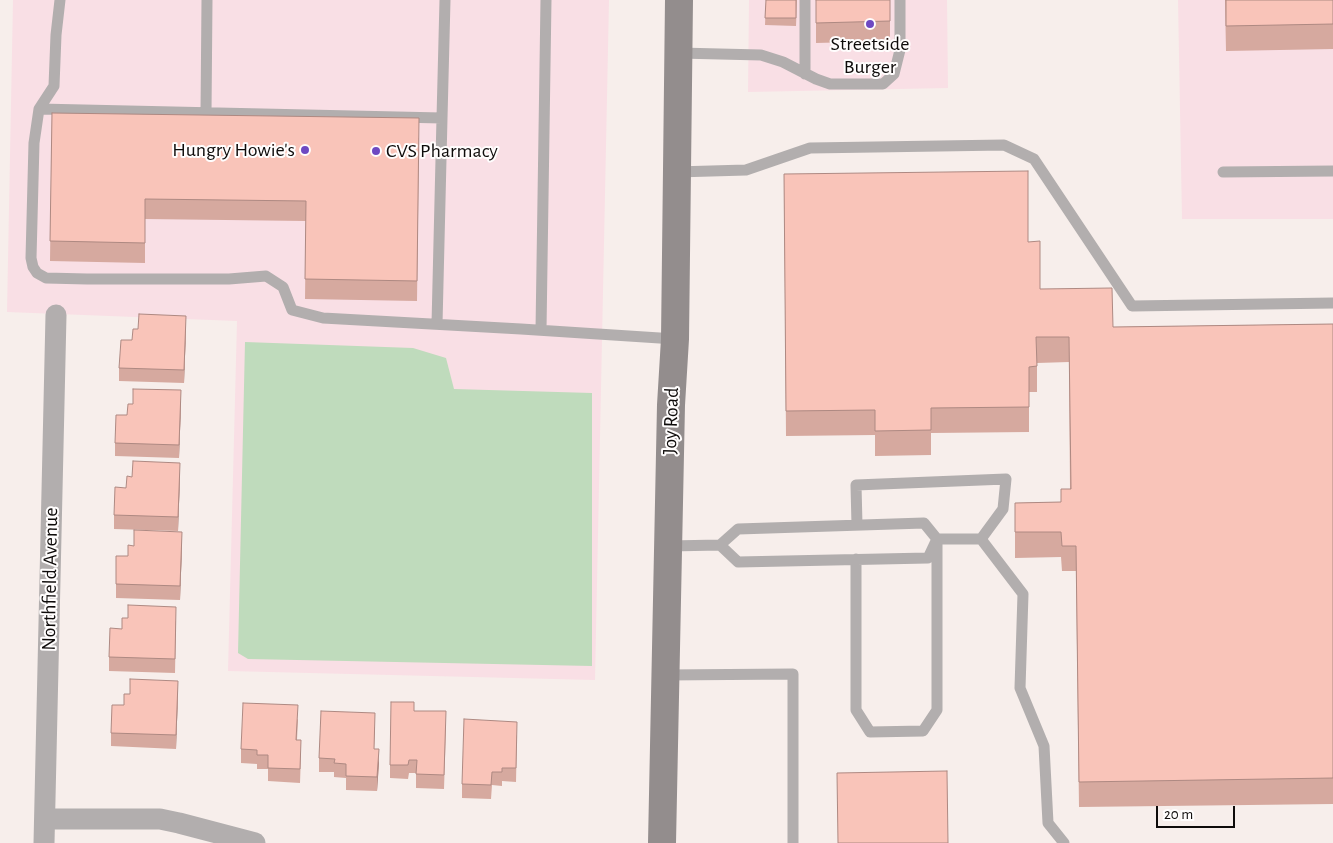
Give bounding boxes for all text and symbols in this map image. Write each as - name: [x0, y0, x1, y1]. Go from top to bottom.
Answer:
- marker: Streetside Burger: [864, 18, 876, 30]
- place label: Streetside Burger: [831, 32, 909, 79]
- place label: Hungry Howie's: [172, 138, 295, 162]
- place label: CVS Pharmacy: [386, 139, 498, 163]
- marker: Hungry Howie's: [299, 144, 311, 156]
- marker: CVS Pharmacy: [370, 145, 382, 157]
- street label: Joy Road: [658, 387, 684, 455]
- street label: Northfield Avenue: [37, 507, 63, 651]
- scale bar: [1158, 796, 1237, 828]
- text: 20 m: [1164, 807, 1193, 822]

